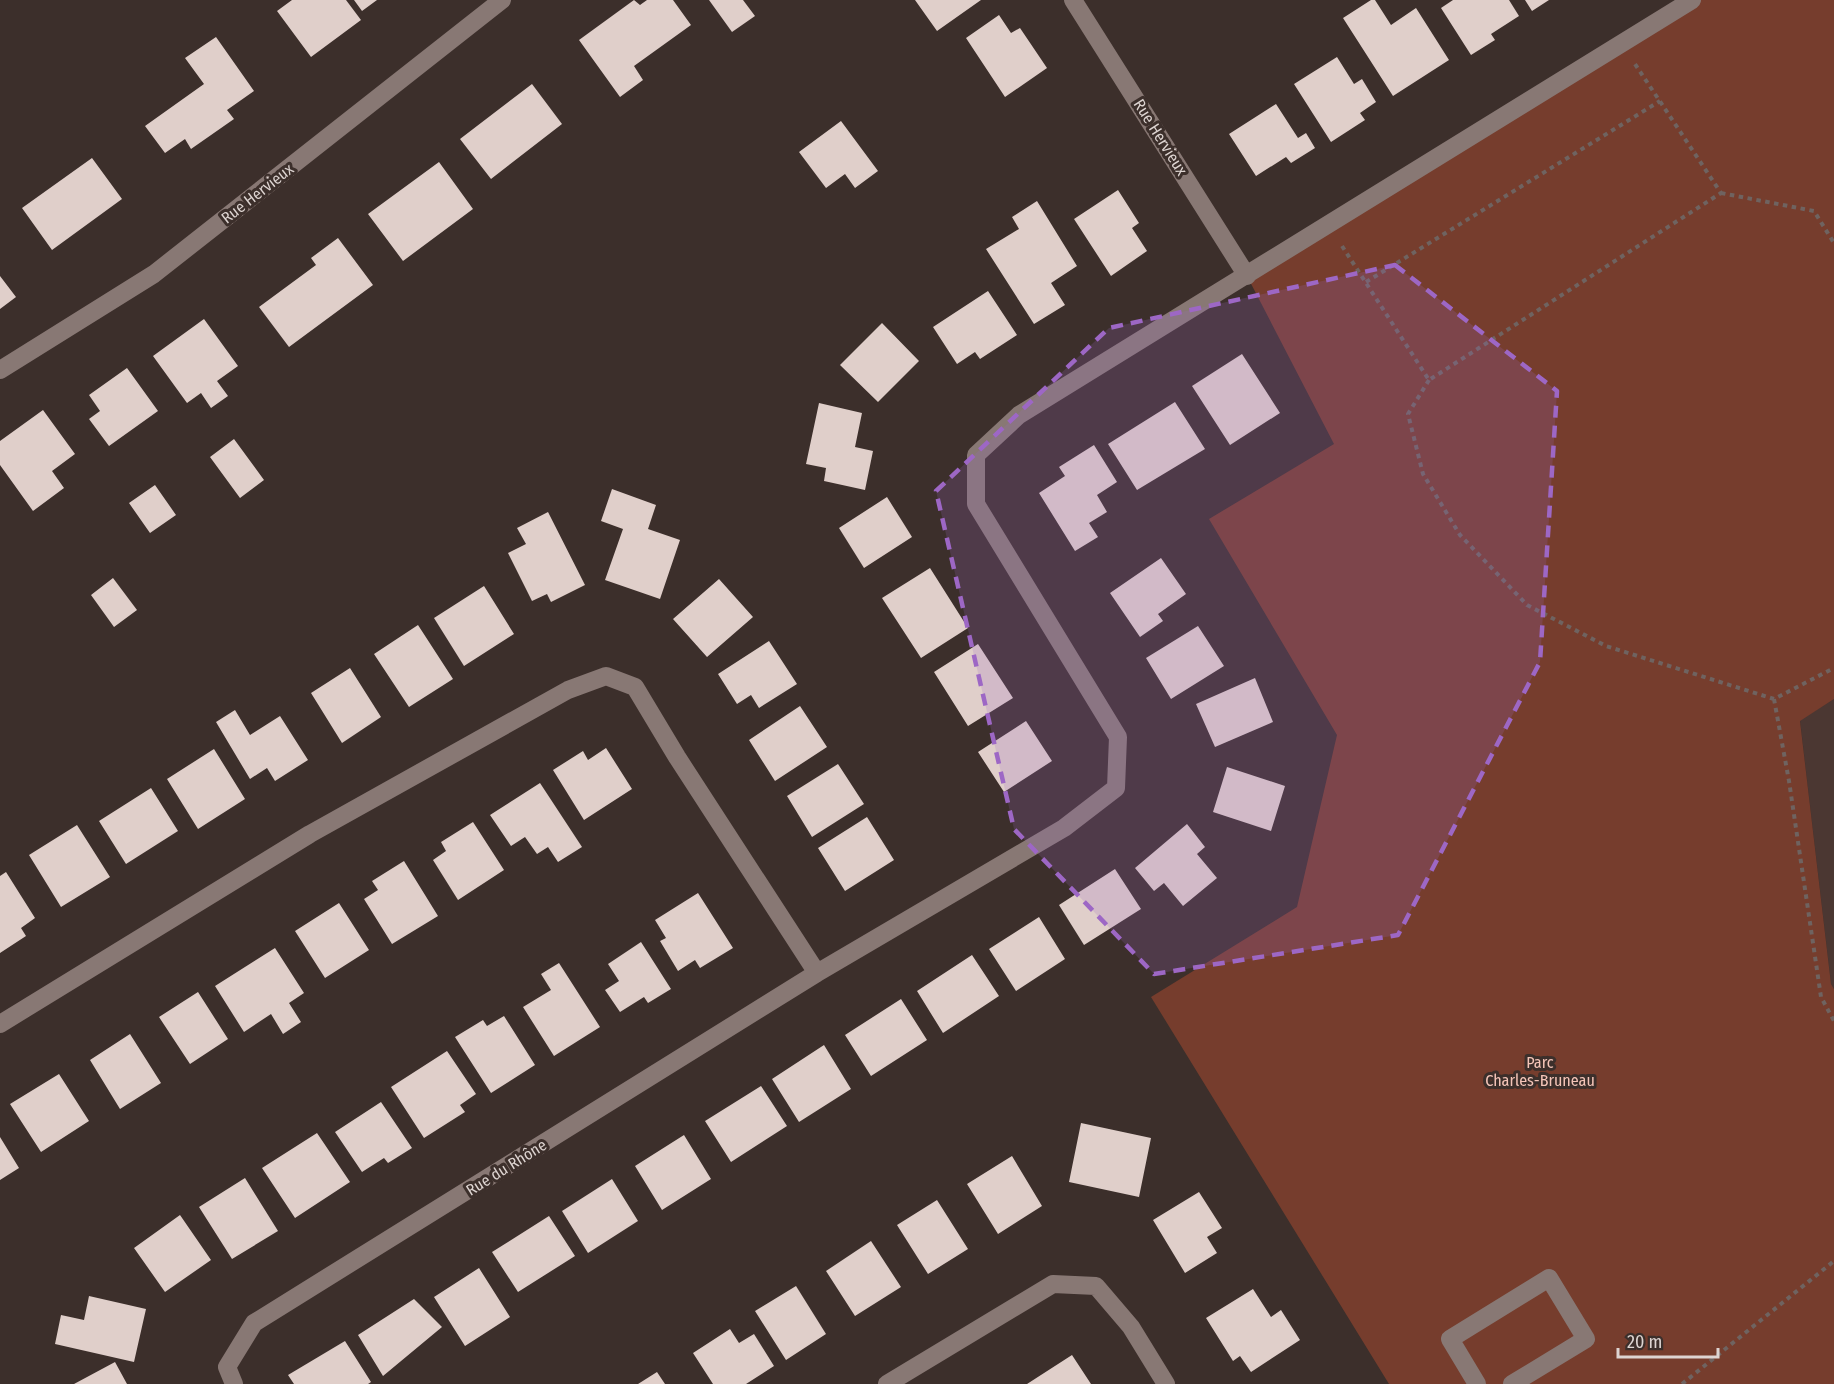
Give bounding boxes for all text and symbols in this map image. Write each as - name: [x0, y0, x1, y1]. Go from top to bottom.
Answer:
- street label: Rue Hervieux: [1130, 96, 1192, 179]
- street label: Rue Hervieux: [217, 159, 297, 227]
- park label: Parc Charles-Bruneau: [1485, 1053, 1595, 1090]
- street label: Rue du Rhône: [462, 1135, 550, 1200]
- scale bar: [1618, 1321, 1718, 1359]
- text: 20 m: [1627, 1331, 1662, 1353]

